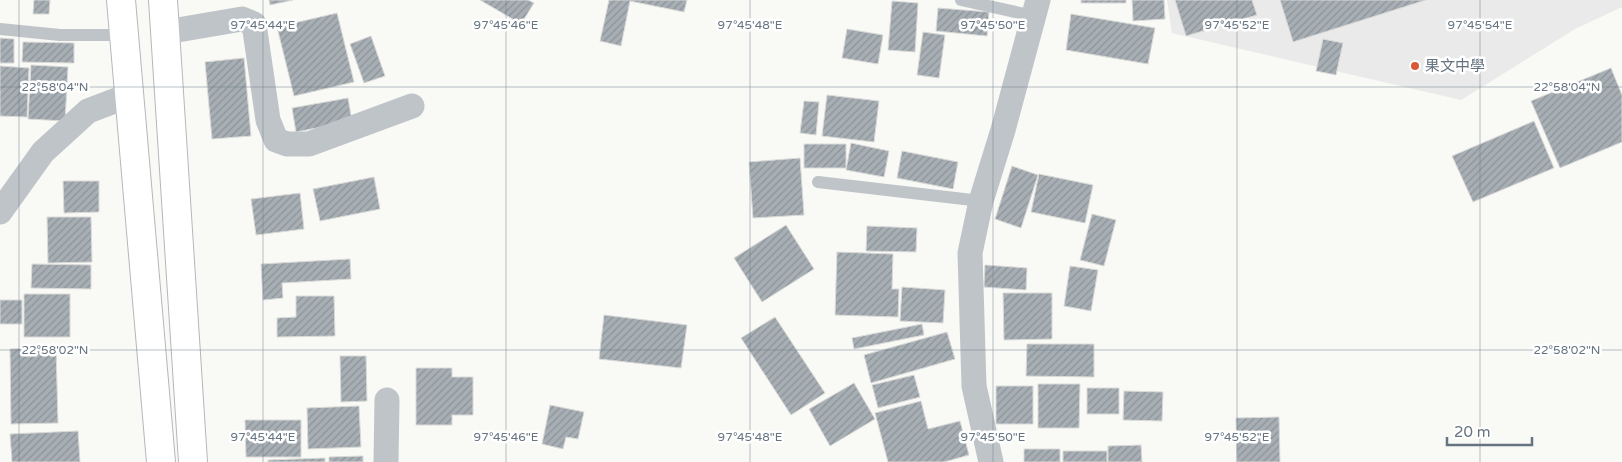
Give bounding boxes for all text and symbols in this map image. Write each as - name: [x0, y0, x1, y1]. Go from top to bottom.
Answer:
- text: 97°45'44"E: [231, 18, 296, 32]
- text: 97°45'46"E: [474, 18, 539, 32]
- text: 97°45'48"E: [718, 18, 783, 32]
- text: 97°45'50"E: [961, 18, 1026, 32]
- text: 97°45'52"E: [1205, 18, 1270, 32]
- text: 97°45'54"E: [1448, 18, 1513, 32]
- place label: 果文中學: [1425, 57, 1485, 75]
- marker: 果文中學: [1409, 60, 1421, 72]
- text: 22°58'04"N: [22, 80, 89, 94]
- text: 22°58'04"N: [1534, 80, 1601, 94]
- text: 22°58'02"N: [22, 343, 89, 357]
- text: 22°58'02"N: [1534, 343, 1601, 357]
- scale bar: [1447, 414, 1532, 446]
- text: 20 m: [1454, 423, 1491, 441]
- text: 97°45'44"E: [231, 430, 296, 444]
- text: 97°45'46"E: [474, 430, 539, 444]
- text: 97°45'48"E: [718, 430, 783, 444]
- text: 97°45'50"E: [961, 430, 1026, 444]
- text: 97°45'52"E: [1205, 430, 1270, 444]

